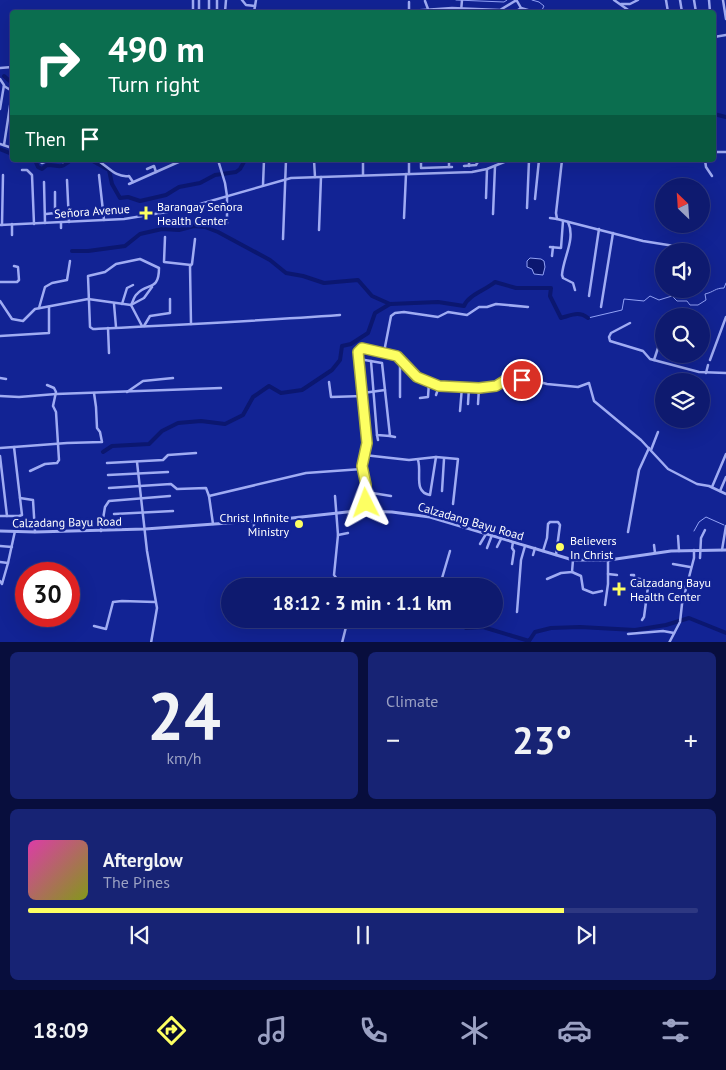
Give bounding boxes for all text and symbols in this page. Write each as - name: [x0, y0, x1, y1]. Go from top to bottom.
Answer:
- text: 490 m: [108, 26, 205, 72]
- icon: right: [25, 30, 90, 95]
- text: Turn right: [108, 70, 200, 98]
- icon: arrive: [76, 125, 104, 153]
- text: Then: [25, 127, 66, 151]
- north arrow: [655, 178, 710, 232]
- map controls: [655, 178, 710, 428]
- place label: Barangay Señora Health Center: [157, 199, 243, 228]
- street label: Señora Avenue: [54, 201, 130, 221]
- marker: Barangay Señora Health Center: [139, 206, 153, 220]
- button: sound: [655, 243, 710, 298]
- button: search: [655, 308, 710, 363]
- pin: [501, 359, 543, 401]
- icon: arrive: [508, 366, 536, 394]
- button: layers: [655, 373, 710, 428]
- position arrow: [339, 476, 391, 528]
- street label: Calzadang Bayu Road: [416, 499, 526, 543]
- place label: Christ Infinite Ministry: [220, 510, 289, 539]
- street label: Calzadang Bayu Road: [12, 514, 122, 530]
- marker: Christ Infinite Ministry: [293, 518, 305, 530]
- place label: Believers In Christ: [570, 533, 617, 562]
- marker: Believers In Christ: [554, 541, 566, 553]
- speed limit sign: 30: [15, 562, 80, 627]
- place label: Calzadang Bayu Health Center: [630, 575, 711, 604]
- marker: Calzadang Bayu Health Center: [612, 582, 626, 596]
- text: 18:12 · 3 min · 1.1 km: [272, 591, 452, 615]
- text: 24: [147, 673, 221, 757]
- text: Climate: [386, 691, 438, 711]
- text: 23°: [512, 715, 572, 764]
- text: −: [386, 721, 400, 758]
- text: +: [684, 721, 698, 758]
- text: km/h: [166, 748, 202, 768]
- text: Afterglow: [103, 848, 183, 872]
- text: The Pines: [103, 872, 170, 892]
- icon: previous: [126, 921, 154, 949]
- icon: pause: [349, 921, 377, 949]
- icon: next: [572, 921, 600, 949]
- icon: directions: [154, 1013, 189, 1048]
- icon: music: [255, 1013, 290, 1048]
- icon: phone: [356, 1013, 391, 1048]
- icon: climate: [457, 1013, 492, 1048]
- icon: car: [557, 1013, 592, 1048]
- icon: filters: [658, 1013, 693, 1048]
- text: 18:09: [33, 1016, 89, 1044]

